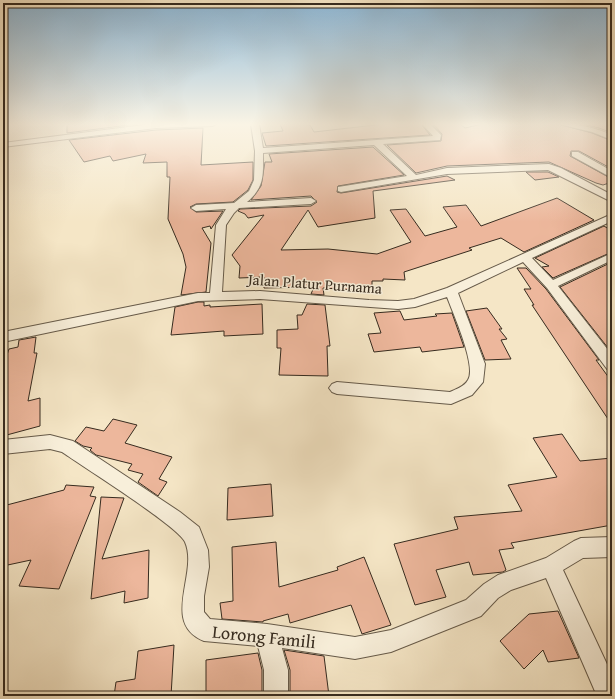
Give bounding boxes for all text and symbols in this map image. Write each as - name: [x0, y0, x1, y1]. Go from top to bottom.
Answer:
- street label: Jalan Platur Purnama: [245, 268, 383, 299]
- street label: Lorong Famili: [211, 618, 317, 655]

